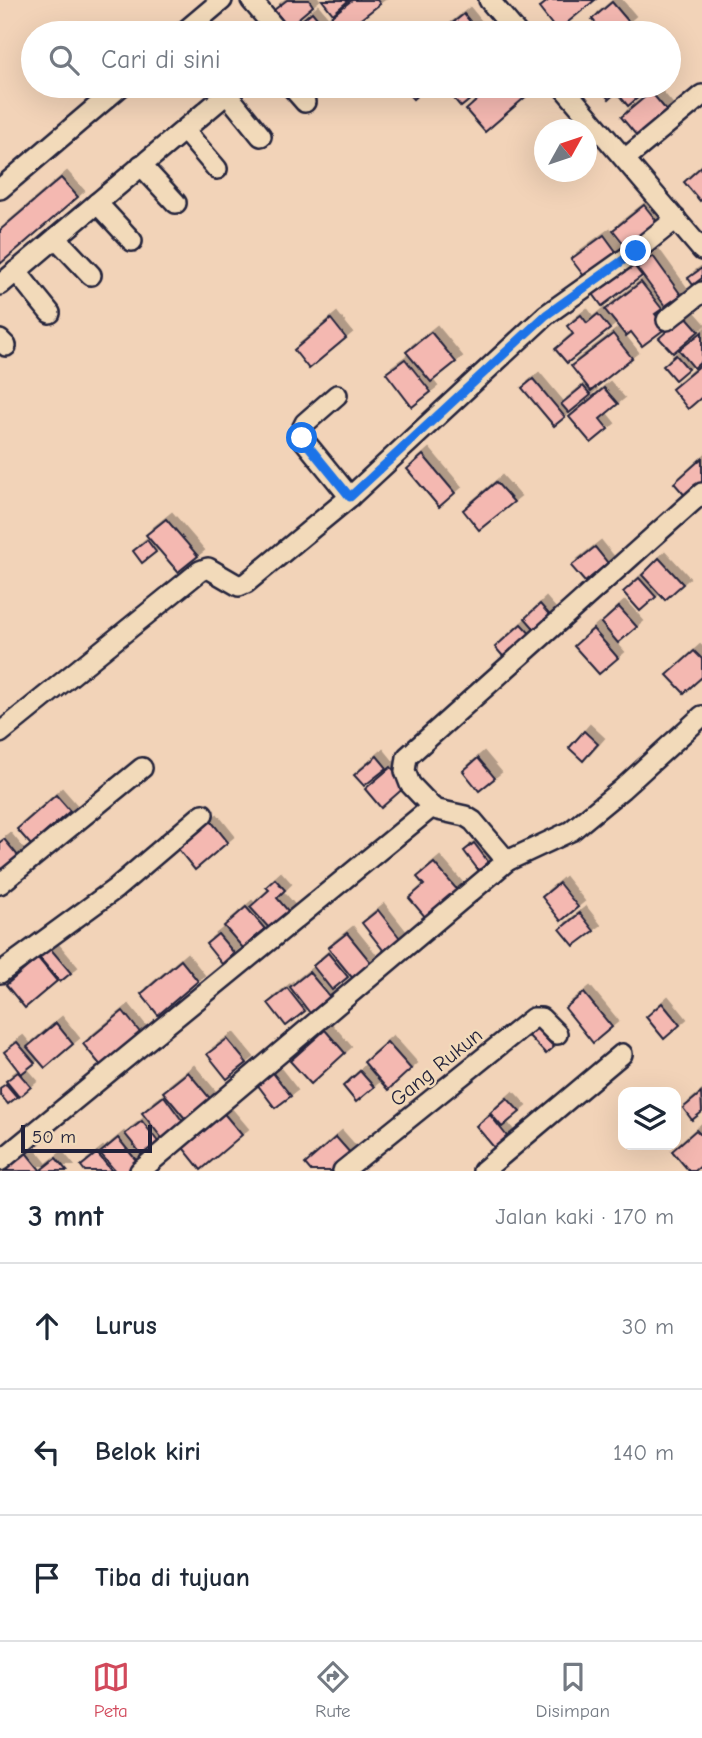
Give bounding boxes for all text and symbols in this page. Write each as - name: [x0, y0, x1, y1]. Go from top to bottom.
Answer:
- search box: [21, 21, 681, 98]
- icon: search: [45, 41, 83, 79]
- text: Cari di sini: [101, 45, 221, 75]
- north arrow: [534, 119, 597, 182]
- route end: [620, 235, 651, 266]
- route start: [286, 422, 317, 453]
- street label: Gang Rukun: [385, 1023, 487, 1111]
- map controls: [618, 1087, 681, 1150]
- button: layers: [618, 1087, 681, 1150]
- scale bar: [21, 1122, 152, 1154]
- text: 50 m: [32, 1126, 76, 1148]
- text: 3 mnt: [28, 1199, 103, 1234]
- text: Jalan kaki · 170 m: [495, 1203, 674, 1230]
- icon: ahead: [28, 1307, 66, 1345]
- text: Lurus: [95, 1311, 157, 1341]
- text: 30 m: [622, 1313, 674, 1340]
- icon: left: [28, 1433, 66, 1471]
- text: Belok kiri: [95, 1437, 201, 1467]
- text: 140 m: [613, 1439, 674, 1466]
- icon: arrive: [28, 1559, 66, 1597]
- text: Tiba di tujuan: [95, 1563, 250, 1593]
- tab: Peta: [92, 1658, 130, 1722]
- tab: Rute: [314, 1658, 352, 1722]
- tab: Disimpan: [535, 1658, 610, 1722]

